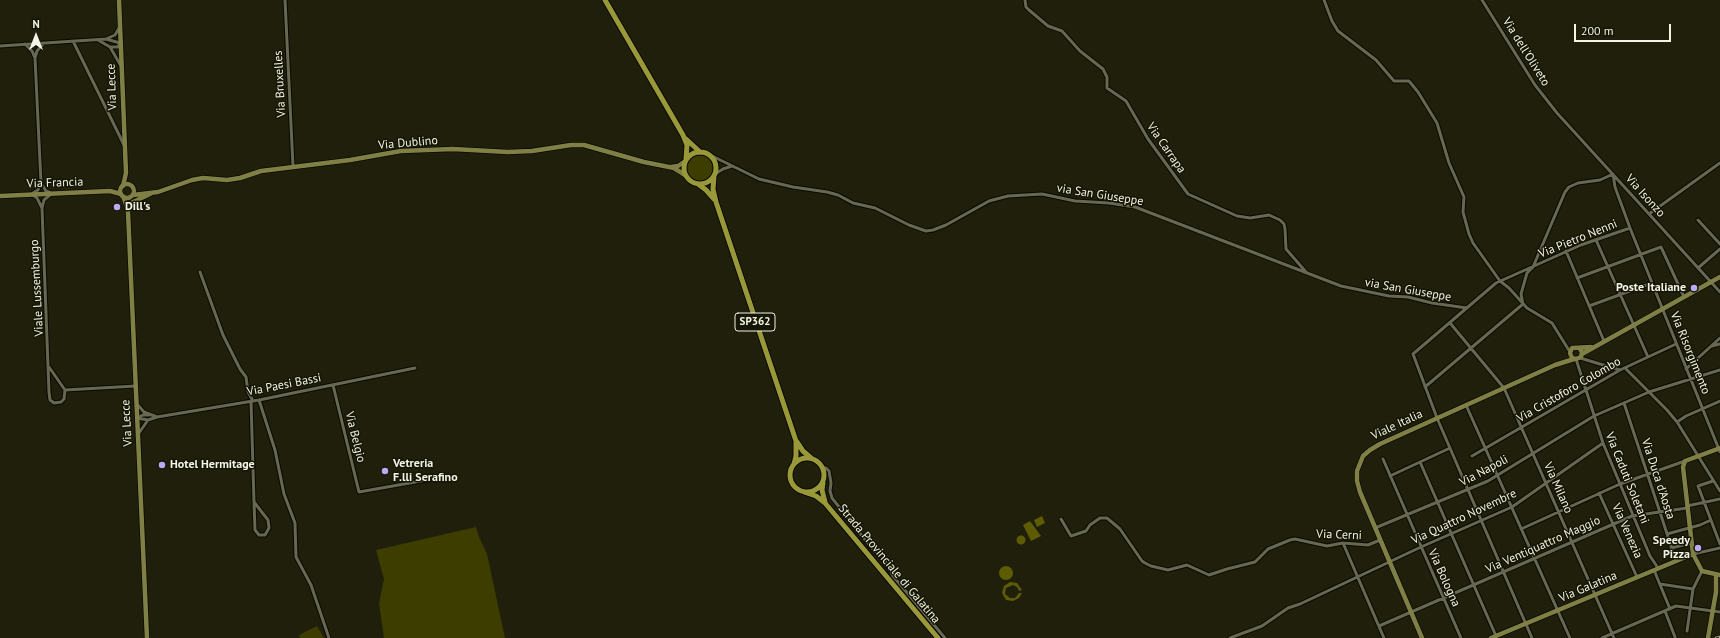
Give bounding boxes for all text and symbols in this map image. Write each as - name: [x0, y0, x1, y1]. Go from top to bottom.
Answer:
- street label: Via dell'Oliveto: [1499, 15, 1553, 89]
- north arrow: [16, 16, 56, 56]
- scale bar: [1576, 16, 1673, 42]
- text: N: [32, 17, 40, 31]
- text: 200 m: [1581, 23, 1614, 38]
- street label: Via Bruxelles: [271, 50, 289, 118]
- street label: Via Lecce: [104, 63, 120, 111]
- street label: Via Carrapa: [1143, 120, 1189, 176]
- street label: Via Dublino: [378, 133, 438, 153]
- street label: Via Isonzo: [1622, 172, 1668, 220]
- street label: Via Francia: [26, 175, 84, 191]
- street label: via San Giuseppe: [1056, 181, 1144, 209]
- place label: Dill's: [125, 200, 150, 214]
- marker: Dill's: [112, 202, 122, 212]
- street label: Via Pietro Nenni: [1537, 217, 1619, 261]
- street label: Viale Lussemburgo: [27, 239, 47, 337]
- street label: via San Giuseppe: [1364, 275, 1452, 305]
- place label: Poste Italiane: [1616, 281, 1686, 295]
- marker: Poste Italiane: [1689, 283, 1699, 293]
- street label: Via Risorgimento: [1667, 310, 1713, 396]
- road number: SP362: [735, 313, 775, 331]
- street label: Via Cristoforo Colombo: [1514, 354, 1624, 426]
- street label: Via Paesi Bassi: [246, 371, 322, 399]
- street label: Via Lecce: [119, 399, 135, 447]
- street label: Viale Italia: [1369, 407, 1425, 443]
- street label: Via Belgio: [342, 410, 368, 464]
- street label: Via Caduti Soletani: [1602, 430, 1652, 526]
- street label: Via Duca d'Aosta: [1638, 437, 1678, 521]
- street label: Via Napoli: [1457, 452, 1511, 490]
- place label: Vetreria F.lli Serafino: [393, 457, 458, 485]
- place label: Hotel Hermitage: [170, 458, 255, 472]
- marker: Hotel Hermitage: [157, 460, 167, 470]
- street label: Via Milano: [1540, 460, 1576, 516]
- marker: Vetreria F.lli Serafino: [380, 466, 390, 476]
- street label: Via Quattro Novembre: [1409, 486, 1519, 548]
- street label: Strada Provinciale di Galatina: [835, 501, 943, 627]
- street label: Via Venezia: [1609, 501, 1645, 561]
- street label: Via Ventiquattro Maggio: [1483, 513, 1603, 577]
- street label: Via Cerni: [1316, 527, 1362, 543]
- place label: Speedy Pizza: [1653, 534, 1690, 562]
- marker: Speedy Pizza: [1693, 543, 1703, 553]
- street label: Via Bologna: [1425, 547, 1463, 609]
- street label: Via Galatina: [1557, 568, 1619, 606]

